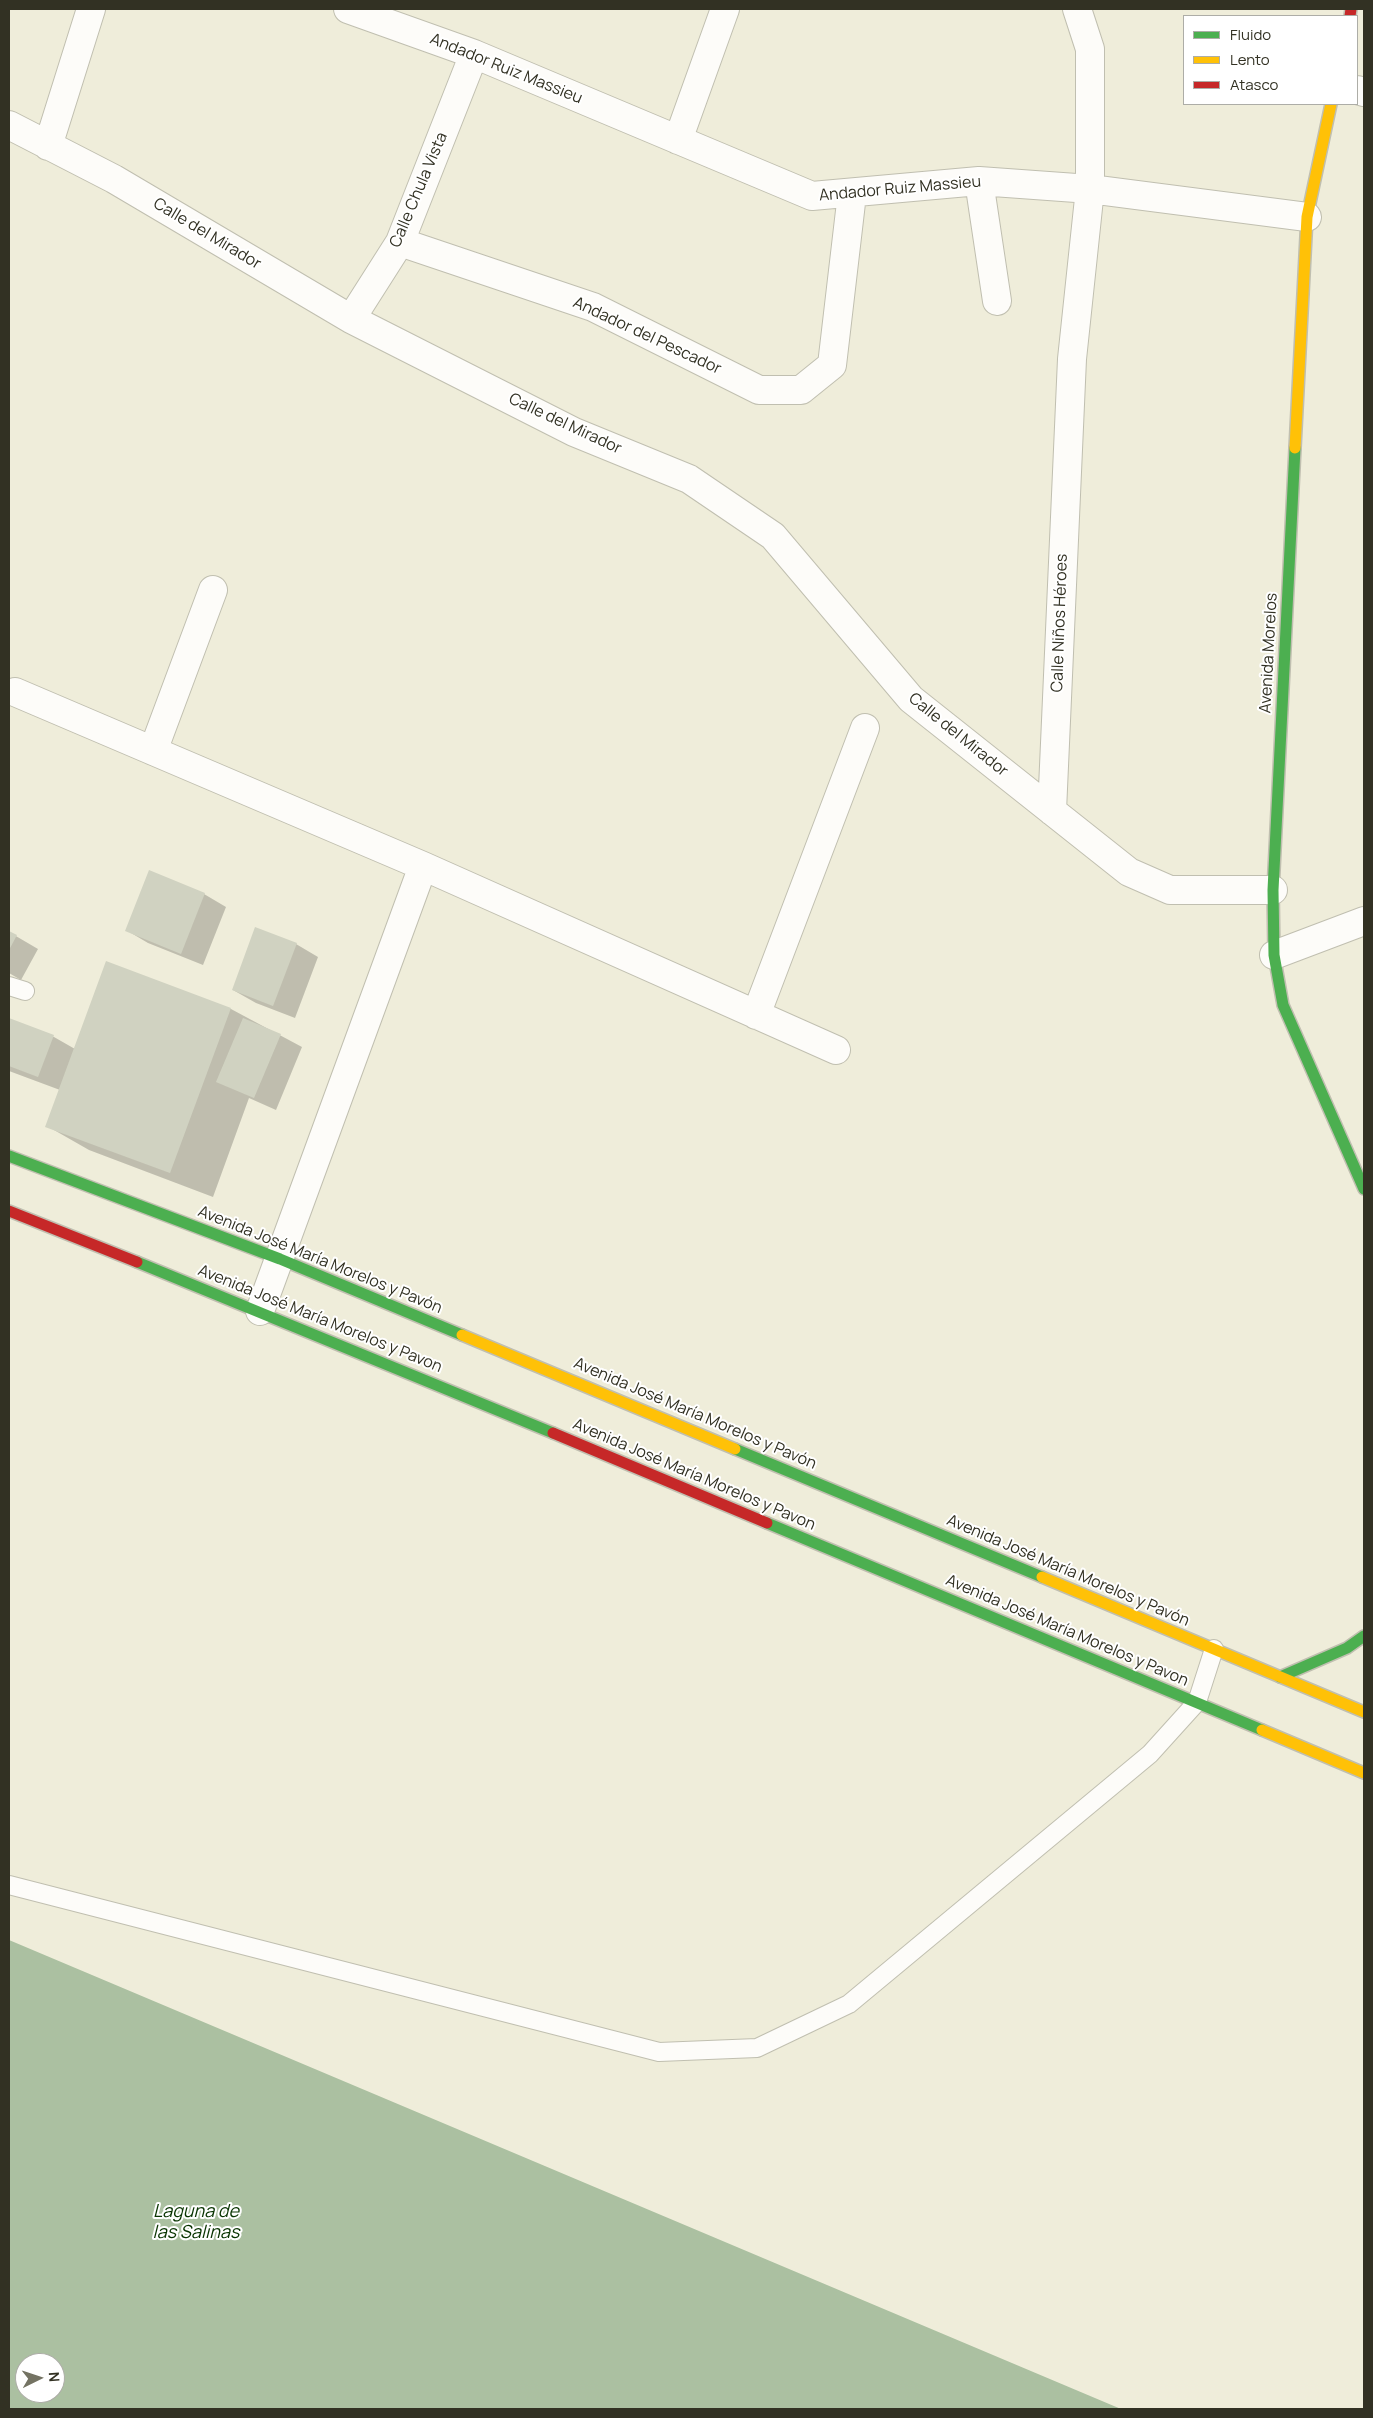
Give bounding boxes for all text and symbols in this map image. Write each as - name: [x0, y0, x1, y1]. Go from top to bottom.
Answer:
- legend: [1183, 15, 1358, 105]
- text: Fluido: [1230, 24, 1271, 45]
- street label: Andador Ruiz Massieu: [427, 30, 585, 108]
- text: Lento: [1230, 49, 1270, 70]
- text: Atasco: [1230, 74, 1278, 95]
- street label: Calle Chula Vista: [386, 129, 452, 251]
- street label: Andador Ruiz Massieu: [818, 172, 982, 206]
- street label: Calle del Mirador: [150, 194, 264, 274]
- street label: Andador del Pescador: [570, 293, 724, 379]
- street label: Calle del Mirador: [505, 389, 625, 459]
- street label: Calle Niños Héroes: [1048, 553, 1072, 693]
- street label: Avenida Morelos: [1256, 592, 1282, 714]
- street label: Calle del Mirador: [904, 689, 1012, 781]
- street label: Avenida José María Morelos y Pavón: [195, 1202, 445, 1318]
- street label: Avenida José María Morelos y Pavon: [195, 1261, 445, 1377]
- street label: Avenida José María Morelos y Pavón: [571, 1354, 819, 1474]
- street label: Avenida José María Morelos y Pavon: [570, 1415, 818, 1535]
- street label: Avenida José María Morelos y Pavón: [944, 1511, 1192, 1631]
- street label: Avenida José María Morelos y Pavon: [943, 1571, 1191, 1691]
- water label: Laguna de las Salinas: [153, 2201, 239, 2244]
- north arrow: [15, 2353, 65, 2403]
- text: N: [45, 2371, 64, 2383]

